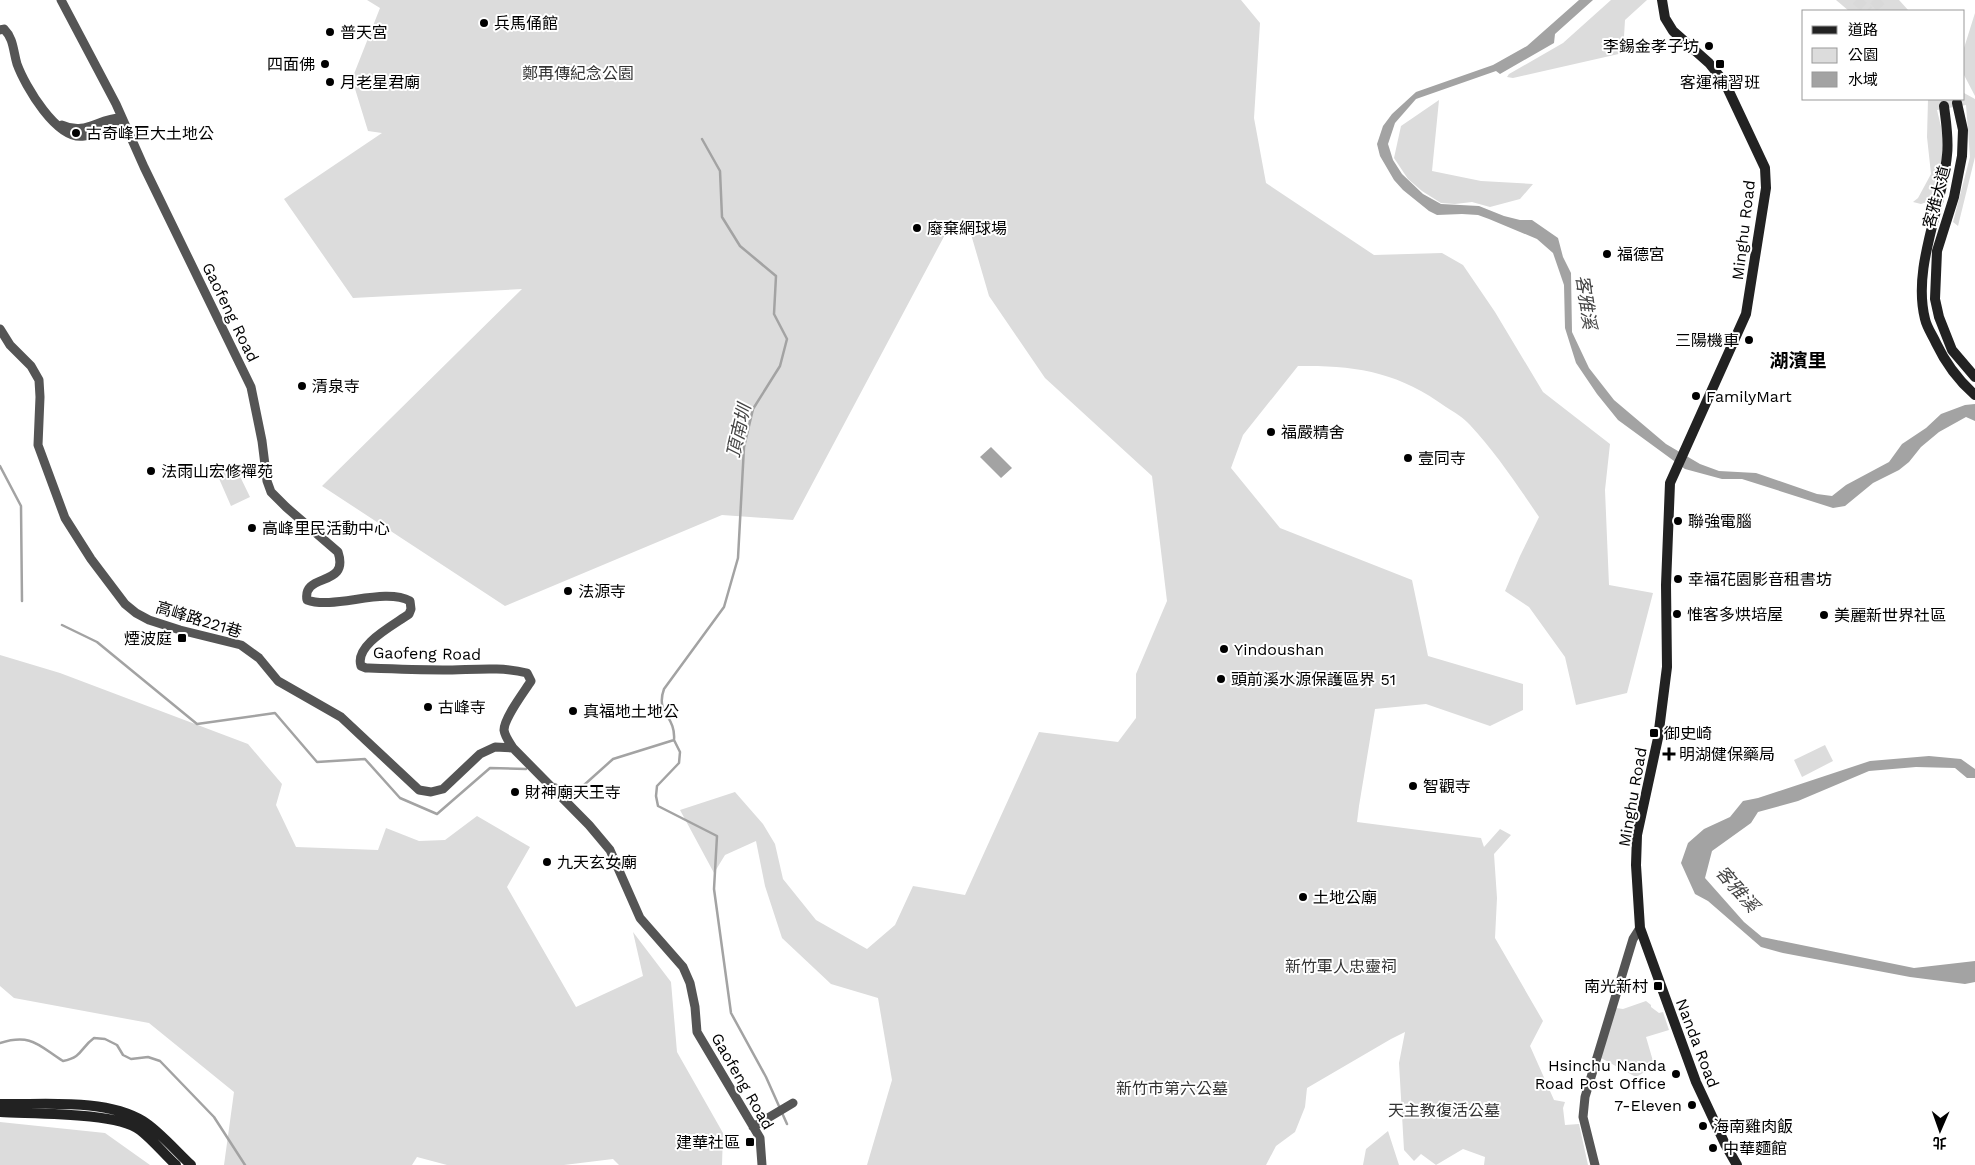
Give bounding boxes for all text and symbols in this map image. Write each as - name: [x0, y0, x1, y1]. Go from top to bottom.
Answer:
- legend: [1802, 10, 1965, 100]
- place label: 兵馬俑館: [494, 14, 558, 33]
- marker: 兵馬俑館: [478, 17, 490, 29]
- text: 道路: [1848, 21, 1878, 39]
- place label: 普天宮: [340, 23, 388, 42]
- marker: 普天宮: [324, 26, 336, 38]
- place label: 李錫金孝子坊: [1603, 37, 1699, 56]
- marker: 李錫金孝子坊: [1703, 40, 1715, 52]
- text: 公園: [1848, 46, 1878, 64]
- place label: 四面佛: [267, 55, 315, 74]
- marker: 四面佛: [319, 58, 331, 70]
- marker: 客運補習班: [1714, 58, 1726, 70]
- park label: 鄭再傳紀念公園: [522, 64, 634, 83]
- text: 水域: [1848, 71, 1878, 89]
- place label: 月老星君廟: [340, 73, 420, 92]
- place label: 客運補習班: [1680, 73, 1760, 92]
- marker: 月老星君廟: [324, 76, 336, 88]
- place label: 古奇峰巨大土地公: [86, 124, 214, 143]
- marker: 古奇峰巨大土地公: [70, 127, 82, 139]
- street label: 客雅大道: [1919, 164, 1954, 231]
- street label: Minghu Road: [1728, 179, 1759, 281]
- place label: 廢棄網球場: [927, 219, 1007, 238]
- marker: 廢棄網球場: [911, 222, 923, 234]
- place label: 福德宮: [1617, 245, 1665, 264]
- marker: 福德宮: [1601, 248, 1613, 260]
- street label: Gaofeng Road: [198, 259, 263, 365]
- water label: 客雅溪: [1572, 274, 1601, 333]
- place label: 三陽機車: [1675, 331, 1739, 350]
- marker: 三陽機車: [1743, 334, 1755, 346]
- district label: 湖濱里: [1769, 349, 1827, 372]
- place label: 清泉寺: [312, 377, 360, 396]
- marker: 清泉寺: [296, 380, 308, 392]
- place label: FamilyMart: [1706, 387, 1792, 406]
- marker: FamilyMart: [1690, 390, 1702, 402]
- water label: 頂南圳: [722, 399, 755, 460]
- place label: 福嚴精舍: [1281, 423, 1345, 442]
- marker: 福嚴精舍: [1265, 426, 1277, 438]
- place label: 壹同寺: [1418, 449, 1466, 468]
- marker: 壹同寺: [1402, 452, 1414, 464]
- place label: 法雨山宏修禪苑: [161, 462, 273, 481]
- marker: 法雨山宏修禪苑: [145, 465, 157, 477]
- place label: 聯強電腦: [1688, 512, 1752, 531]
- marker: 聯強電腦: [1672, 515, 1684, 527]
- place label: 高峰里民活動中心: [262, 519, 390, 538]
- marker: 高峰里民活動中心: [246, 522, 258, 534]
- place label: 幸福花園影音租書坊: [1688, 570, 1832, 589]
- marker: 幸福花園影音租書坊: [1672, 573, 1684, 585]
- place label: 法源寺: [578, 582, 626, 601]
- marker: 法源寺: [562, 585, 574, 597]
- street label: 高峰路221巷: [154, 597, 244, 642]
- place label: 惟客多烘培屋: [1687, 605, 1783, 624]
- place label: 美麗新世界社區: [1834, 606, 1946, 625]
- marker: 惟客多烘培屋: [1671, 608, 1683, 620]
- marker: 美麗新世界社區: [1818, 609, 1830, 621]
- place label: 煙波庭: [124, 629, 172, 648]
- marker: 煙波庭: [176, 632, 188, 644]
- place label: Yindoushan: [1234, 640, 1324, 659]
- street label: Gaofeng Road: [373, 643, 481, 664]
- marker: Yindoushan: [1218, 643, 1230, 655]
- place label: 頭前溪水源保護區界 51: [1231, 670, 1396, 689]
- marker: 頭前溪水源保護區界 51: [1215, 673, 1227, 685]
- place label: 古峰寺: [438, 698, 486, 717]
- marker: 古峰寺: [422, 701, 434, 713]
- place label: 真福地土地公: [583, 702, 679, 721]
- marker: 真福地土地公: [567, 705, 579, 717]
- place label: 御史崎: [1664, 724, 1712, 743]
- marker: 御史崎: [1648, 727, 1660, 739]
- place label: 明湖健保藥局: [1679, 745, 1775, 764]
- street label: Minghu Road: [1614, 746, 1651, 848]
- marker: 明湖健保藥局: [1663, 748, 1675, 760]
- place label: 智觀寺: [1423, 777, 1471, 796]
- marker: 智觀寺: [1407, 780, 1419, 792]
- place label: 財神廟天王寺: [525, 783, 621, 802]
- marker: 財神廟天王寺: [509, 786, 521, 798]
- place label: 九天玄女廟: [557, 853, 637, 872]
- marker: 九天玄女廟: [541, 856, 553, 868]
- water label: 客雅溪: [1712, 861, 1765, 918]
- place label: 土地公廟: [1313, 888, 1377, 907]
- marker: 土地公廟: [1297, 891, 1309, 903]
- park label: 新竹軍人忠靈祠: [1285, 957, 1397, 976]
- place label: 南光新村: [1584, 977, 1648, 996]
- marker: 南光新村: [1652, 980, 1664, 992]
- street label: Nanda Road: [1672, 996, 1723, 1090]
- street label: Gaofeng Road: [707, 1030, 778, 1133]
- place label: Hsinchu Nanda Road Post Office: [1535, 1056, 1666, 1093]
- marker: Hsinchu Nanda Road Post Office: [1670, 1068, 1682, 1080]
- park label: 新竹市第六公墓: [1116, 1079, 1228, 1098]
- place label: 7-Eleven: [1614, 1096, 1682, 1115]
- marker: 7-Eleven: [1686, 1099, 1698, 1111]
- park label: 天主教復活公墓: [1388, 1101, 1500, 1120]
- north arrow: [1915, 1105, 1965, 1155]
- place label: 海南雞肉飯: [1713, 1117, 1793, 1136]
- marker: 海南雞肉飯: [1697, 1120, 1709, 1132]
- place label: 建華社區: [676, 1133, 740, 1152]
- text: 北: [1932, 1135, 1947, 1151]
- marker: 建華社區: [744, 1136, 756, 1148]
- place label: 中華麵館: [1723, 1139, 1787, 1158]
- marker: 中華麵館: [1707, 1142, 1719, 1154]

